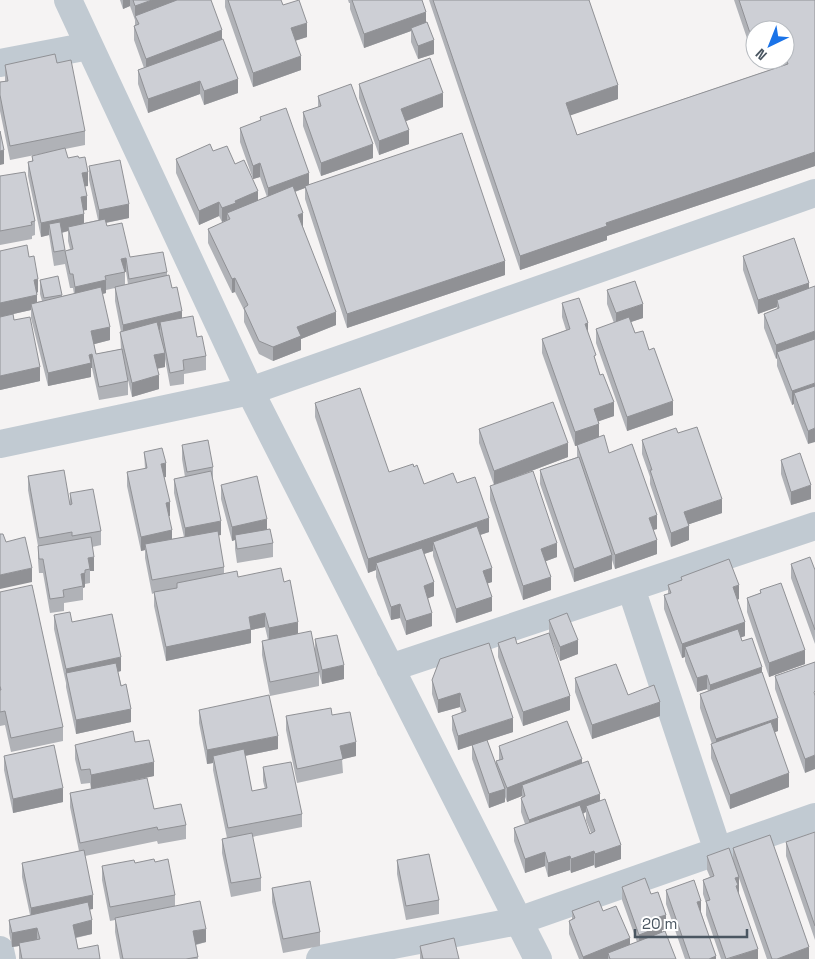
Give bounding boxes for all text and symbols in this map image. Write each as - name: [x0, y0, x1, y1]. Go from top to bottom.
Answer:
- north arrow: [745, 20, 795, 70]
- text: N: [752, 45, 771, 64]
- scale bar: [635, 906, 748, 938]
- text: 20 m: [642, 914, 677, 933]

